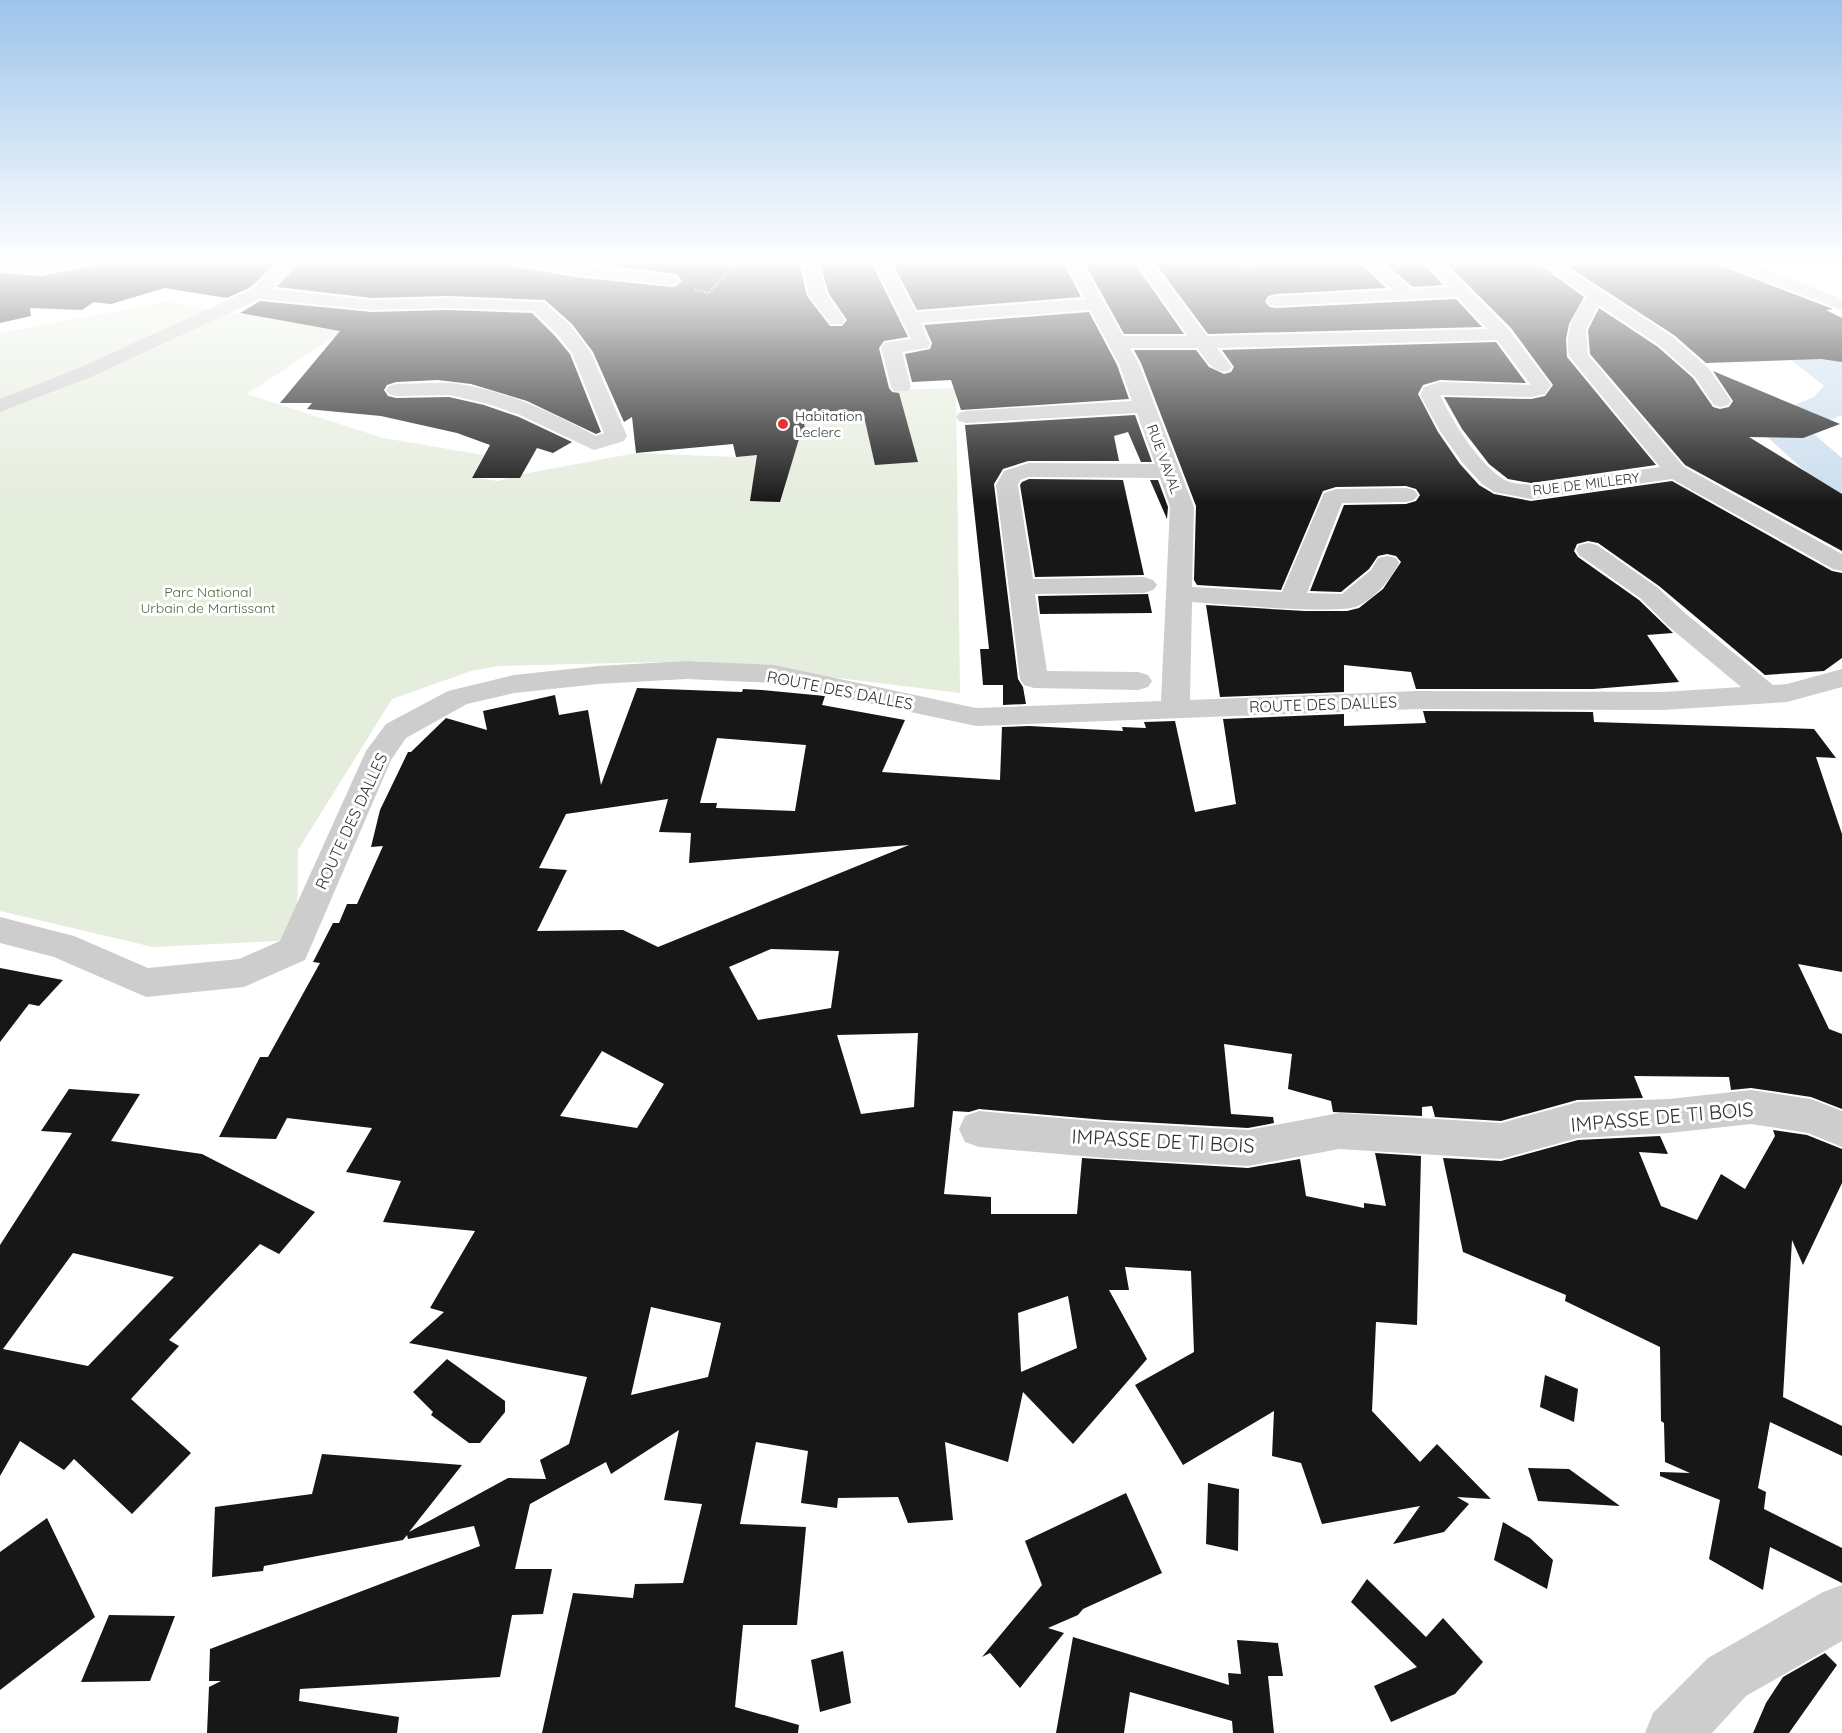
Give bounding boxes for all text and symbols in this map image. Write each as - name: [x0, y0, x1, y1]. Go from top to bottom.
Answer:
- place label: Habitation Leclerc: [795, 407, 863, 441]
- marker: Habitation Leclerc: [776, 417, 790, 431]
- street label: RUE VAVAL: [1143, 422, 1185, 497]
- street label: RUE DE MILLERY: [1531, 468, 1641, 499]
- park label: Parc National Urbain de Martissant: [140, 583, 276, 617]
- street label: ROUTE DES DALLES: [765, 666, 915, 714]
- street label: ROUTE DES DALLES: [1249, 691, 1397, 717]
- street label: ROUTE DES DALLES: [311, 750, 391, 892]
- street label: IMPASSE DE TI BOIS: [1570, 1096, 1754, 1137]
- street label: IMPASSE DE TI BOIS: [1071, 1123, 1255, 1158]

